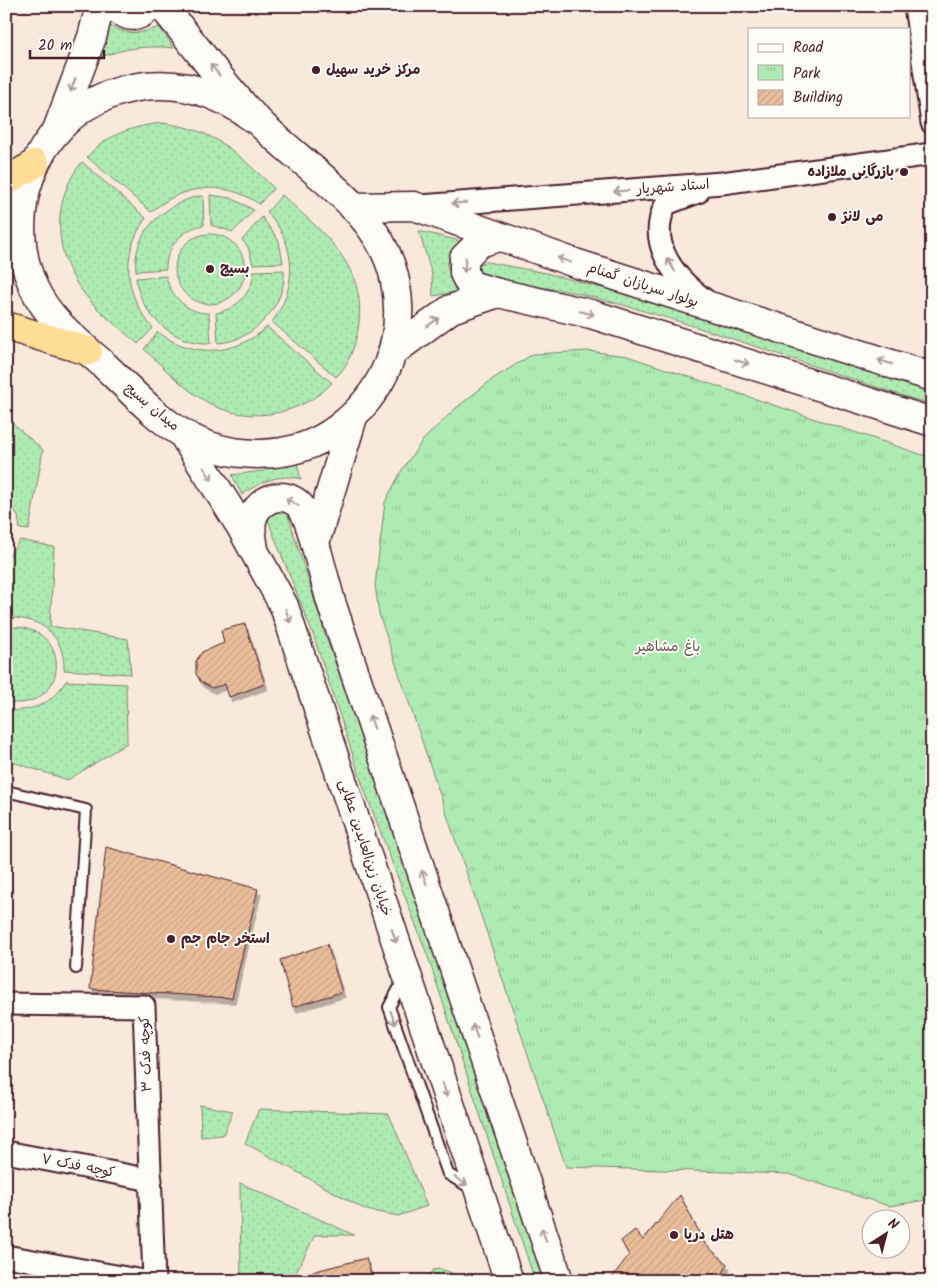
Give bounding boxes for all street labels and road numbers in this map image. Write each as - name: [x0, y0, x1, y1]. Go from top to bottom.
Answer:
- street label: استاد شهریار: [635, 173, 710, 201]
- street label: بولوار سربازان گمنام: [585, 257, 701, 313]
- street label: میدان بسیج: [120, 377, 184, 437]
- street label: خیابان زین‌العابدین عطایی: [332, 777, 398, 919]
- street label: کوچه فدک ۳: [134, 1016, 158, 1092]
- street label: کوچه فدک ۷: [39, 1148, 117, 1184]

